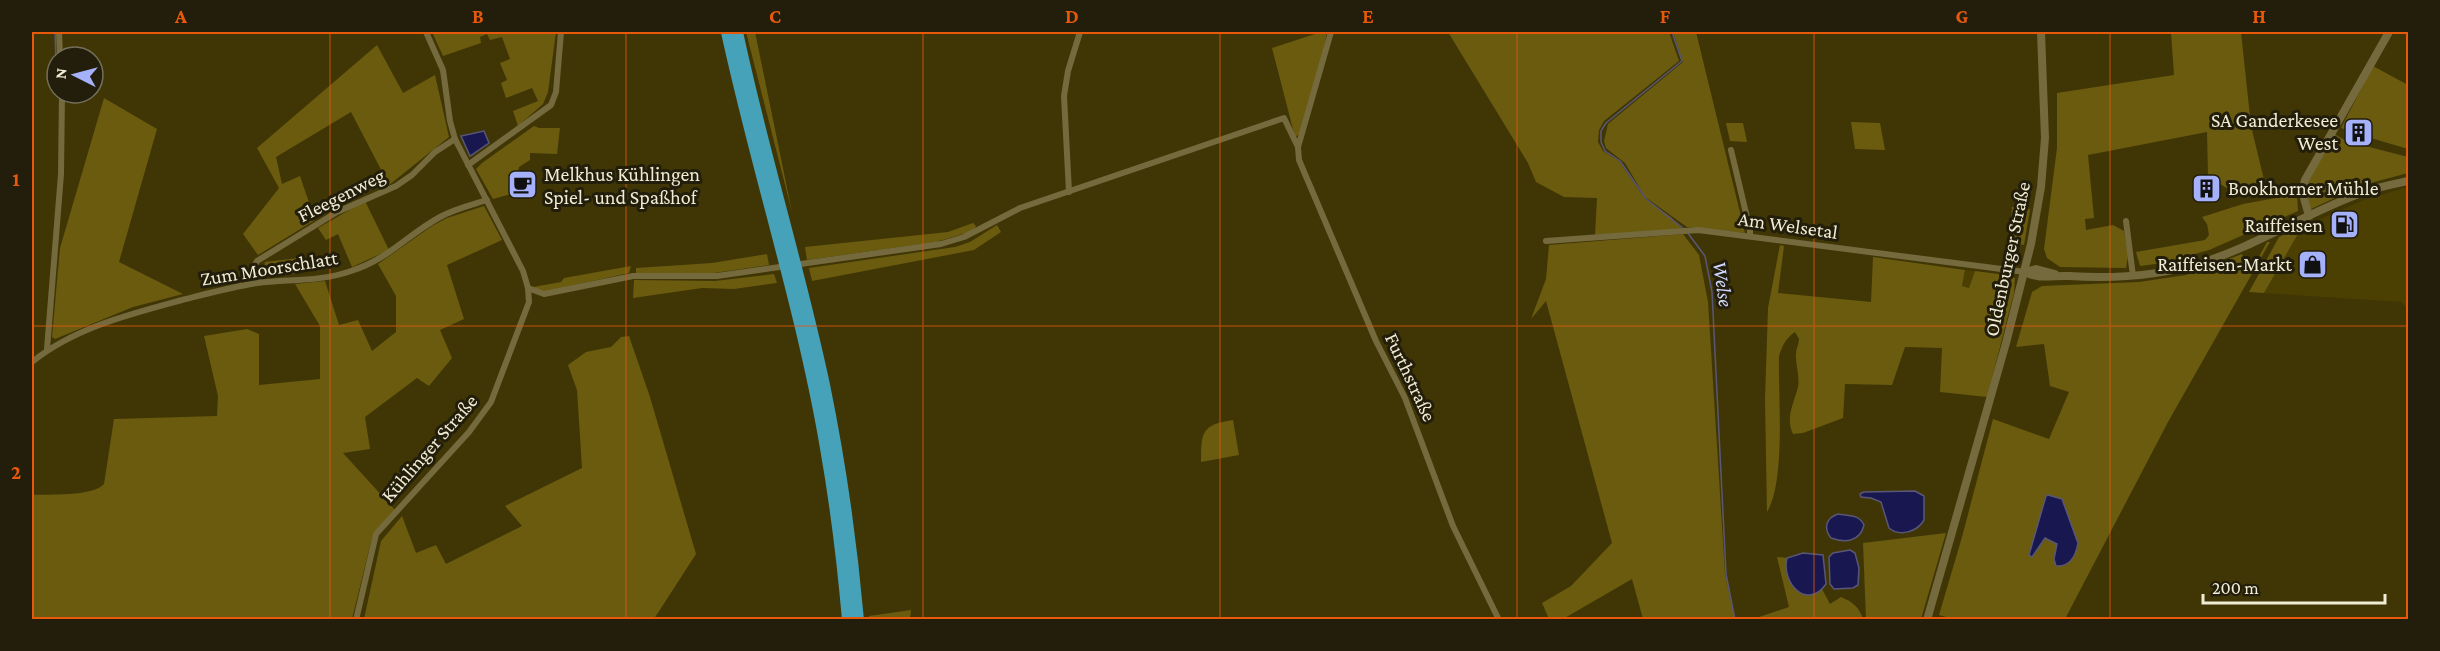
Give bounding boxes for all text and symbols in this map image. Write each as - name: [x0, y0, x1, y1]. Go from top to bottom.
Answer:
- text: A: [174, 5, 188, 27]
- text: B: [472, 5, 484, 27]
- text: C: [769, 5, 781, 27]
- text: D: [1065, 5, 1079, 27]
- text: E: [1362, 5, 1374, 27]
- text: F: [1660, 5, 1671, 27]
- text: G: [1956, 5, 1969, 27]
- text: H: [2252, 5, 2266, 27]
- north arrow: [45, 45, 105, 105]
- text: N: [52, 67, 70, 80]
- place label: SA Ganderkesee West: [2211, 109, 2338, 154]
- building icon: SA Ganderkesee West: [2343, 116, 2375, 148]
- place label: Melkhus Kühlingen Spiel- und Spaßhof: [544, 163, 700, 209]
- street label: Fleegenweg: [294, 164, 389, 227]
- text: 1: [12, 168, 20, 190]
- cafe icon: Melkhus Kühlingen Spiel- und Spaßhof: [507, 169, 539, 201]
- building icon: Bookhorner Mühle: [2191, 172, 2223, 204]
- place label: Bookhorner Mühle: [2228, 177, 2379, 199]
- street label: Oldenburger Straße: [1980, 180, 2035, 339]
- street label: Am Welsetal: [1737, 207, 1839, 243]
- fuel station icon: Raiffeisen: [2328, 209, 2360, 241]
- place label: Raiffeisen: [2244, 214, 2323, 236]
- street label: Zum Moorschlatt: [199, 246, 340, 290]
- shop icon: Raiffeisen-Markt: [2297, 248, 2329, 280]
- place label: Raiffeisen-Markt: [2157, 253, 2292, 275]
- water label: Welse: [1708, 260, 1738, 308]
- street label: Furthstraße: [1381, 329, 1441, 425]
- street label: Kühlinger Straße: [376, 390, 482, 507]
- text: 2: [11, 461, 21, 483]
- scale bar: [2203, 567, 2384, 605]
- text: 200 m: [2212, 578, 2259, 598]

